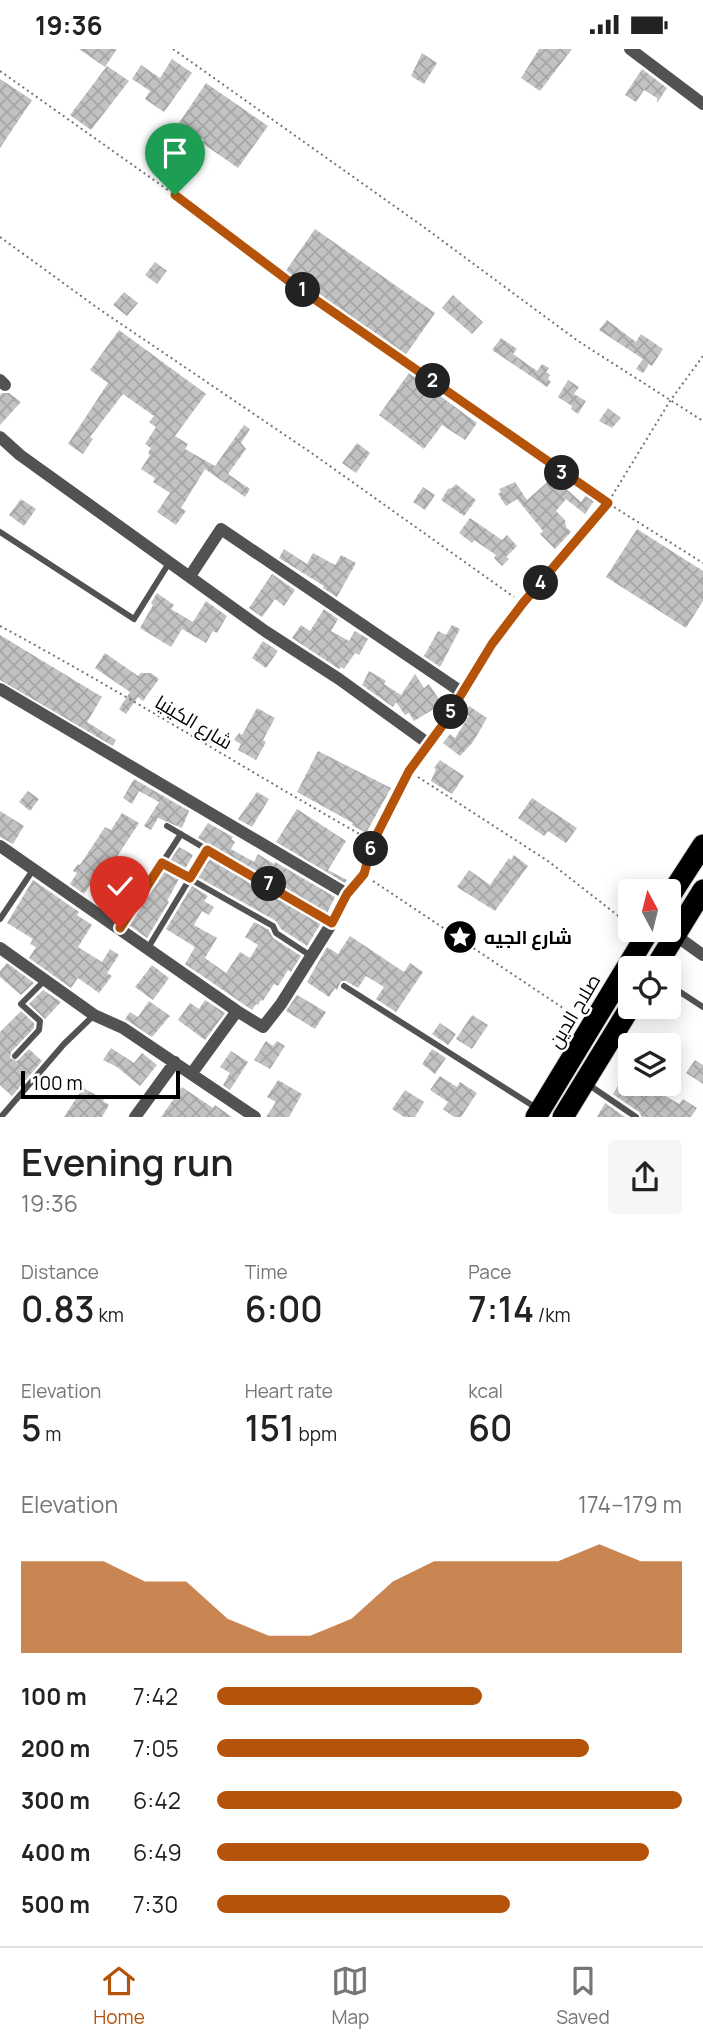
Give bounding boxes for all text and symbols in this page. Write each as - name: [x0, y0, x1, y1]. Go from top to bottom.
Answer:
- text: 19:36: [35, 7, 103, 43]
- pin: [145, 123, 205, 195]
- icon: arrive: [156, 134, 194, 172]
- pin: 1: [286, 273, 320, 307]
- text: 1: [298, 276, 307, 302]
- pin: 2: [416, 363, 450, 399]
- text: 2: [427, 367, 438, 393]
- pin: 3: [544, 455, 580, 491]
- text: 3: [556, 459, 567, 485]
- pin: 4: [524, 565, 558, 601]
- text: 4: [535, 569, 546, 595]
- street label: شارع الكينيا: [150, 689, 237, 756]
- pin: 5: [434, 695, 468, 729]
- text: 5: [445, 698, 456, 724]
- pin: 6: [354, 831, 388, 867]
- text: 6: [365, 835, 376, 861]
- pin: [90, 856, 150, 928]
- icon: check: [101, 867, 139, 905]
- pin: 7: [252, 867, 286, 901]
- text: 7: [263, 870, 274, 896]
- north arrow: [618, 879, 681, 941]
- map controls: [618, 879, 681, 1096]
- place icon: شارع الجيه: [441, 918, 479, 956]
- place label: شارع الجيه: [484, 924, 572, 951]
- button: locate: [618, 956, 681, 1019]
- street label: صلاح الدين: [542, 969, 607, 1053]
- button: layers: [618, 1033, 681, 1096]
- scale bar: [21, 1067, 180, 1099]
- text: 100 m: [32, 1070, 83, 1096]
- text: Evening run: [21, 1135, 234, 1187]
- button: share: [608, 1140, 682, 1214]
- text: 19:36: [21, 1187, 78, 1219]
- text: Distance: [21, 1259, 99, 1285]
- text: Time: [245, 1259, 288, 1285]
- text: Pace: [468, 1259, 511, 1285]
- text: 0.83: [21, 1285, 95, 1333]
- text: 6:00: [245, 1285, 323, 1333]
- text: 7:14: [468, 1285, 534, 1333]
- text: km: [95, 1302, 124, 1328]
- text: /km: [534, 1302, 571, 1328]
- text: Elevation: [21, 1378, 101, 1404]
- text: Heart rate: [245, 1378, 333, 1404]
- text: kcal: [468, 1378, 503, 1404]
- text: 5: [21, 1404, 41, 1452]
- text: 151: [245, 1404, 295, 1452]
- text: 60: [468, 1404, 513, 1452]
- text: m: [41, 1421, 61, 1447]
- text: bpm: [295, 1421, 337, 1447]
- text: Elevation: [21, 1488, 118, 1520]
- text: 174–179 m: [578, 1488, 682, 1520]
- text: 100 m: [21, 1680, 87, 1712]
- text: 7:42: [133, 1680, 178, 1712]
- text: 200 m: [21, 1732, 90, 1764]
- text: 7:05: [133, 1732, 179, 1764]
- text: 300 m: [21, 1784, 90, 1816]
- text: 6:42: [133, 1784, 181, 1816]
- text: 400 m: [21, 1836, 91, 1868]
- text: 6:49: [133, 1836, 182, 1868]
- text: 500 m: [21, 1888, 90, 1920]
- text: 7:30: [133, 1888, 178, 1920]
- tab: Home: [93, 1962, 145, 2030]
- tab: Map: [331, 1962, 369, 2030]
- tab: Saved: [556, 1962, 610, 2030]

